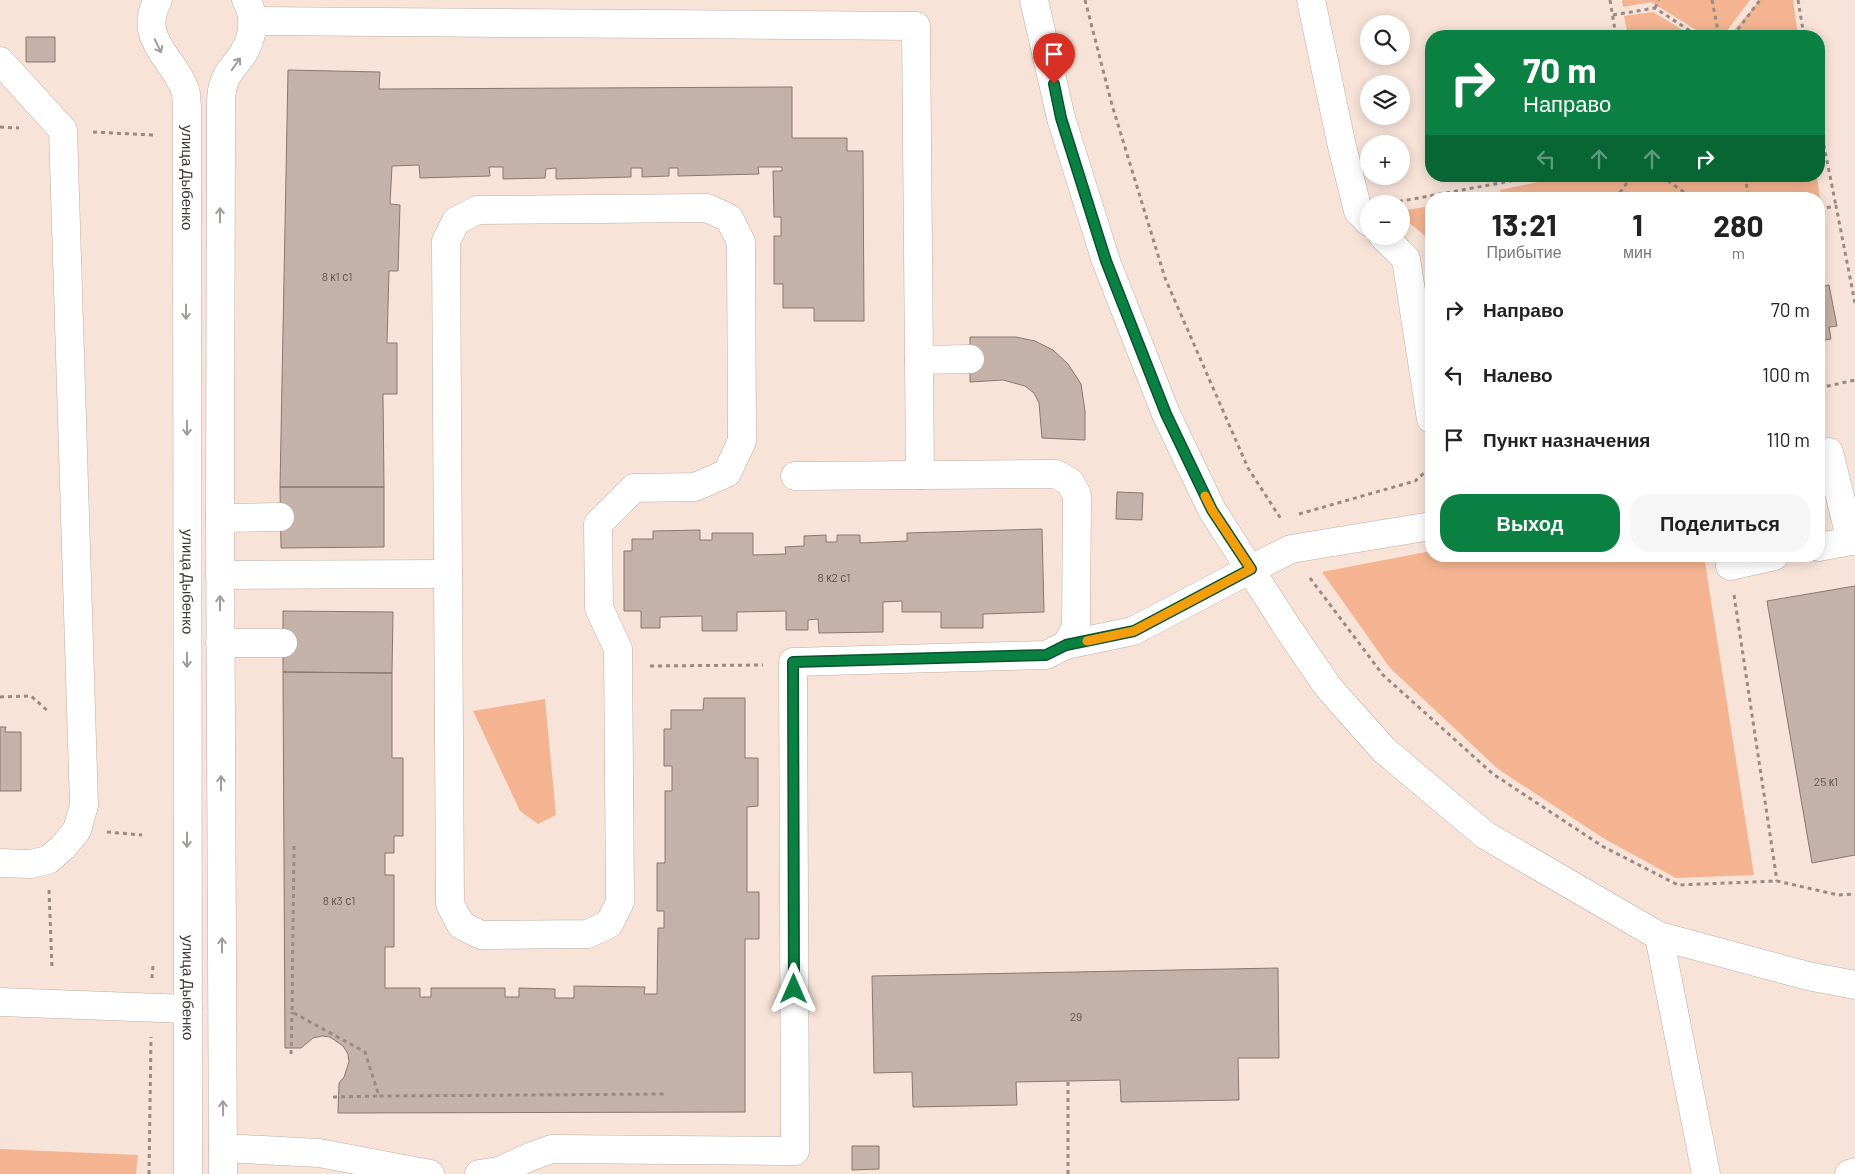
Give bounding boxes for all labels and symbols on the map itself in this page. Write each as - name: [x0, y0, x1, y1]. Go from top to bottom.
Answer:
- pin: [1033, 33, 1075, 84]
- one-way arrow: [154, 39, 164, 54]
- one-way arrow: [231, 57, 241, 71]
- street label: улица Дыбенко: [179, 125, 197, 230]
- one-way arrow: [215, 207, 225, 224]
- house number: 8 к1 с1: [322, 269, 352, 283]
- one-way arrow: [181, 304, 191, 320]
- one-way arrow: [182, 420, 191, 436]
- street label: улица Дыбенко: [179, 529, 197, 634]
- house number: 8 к2 с1: [818, 570, 850, 584]
- one-way arrow: [215, 595, 225, 612]
- one-way arrow: [182, 652, 192, 668]
- house number: 25 к1: [1814, 774, 1838, 788]
- one-way arrow: [216, 775, 226, 792]
- one-way arrow: [182, 832, 192, 848]
- house number: 8 к3 с1: [323, 893, 355, 907]
- street label: улица Дыбенко: [180, 935, 198, 1040]
- one-way arrow: [217, 938, 227, 954]
- position arrow: [767, 962, 819, 1014]
- house number: 29: [1070, 1009, 1082, 1023]
- one-way arrow: [218, 1100, 228, 1116]

